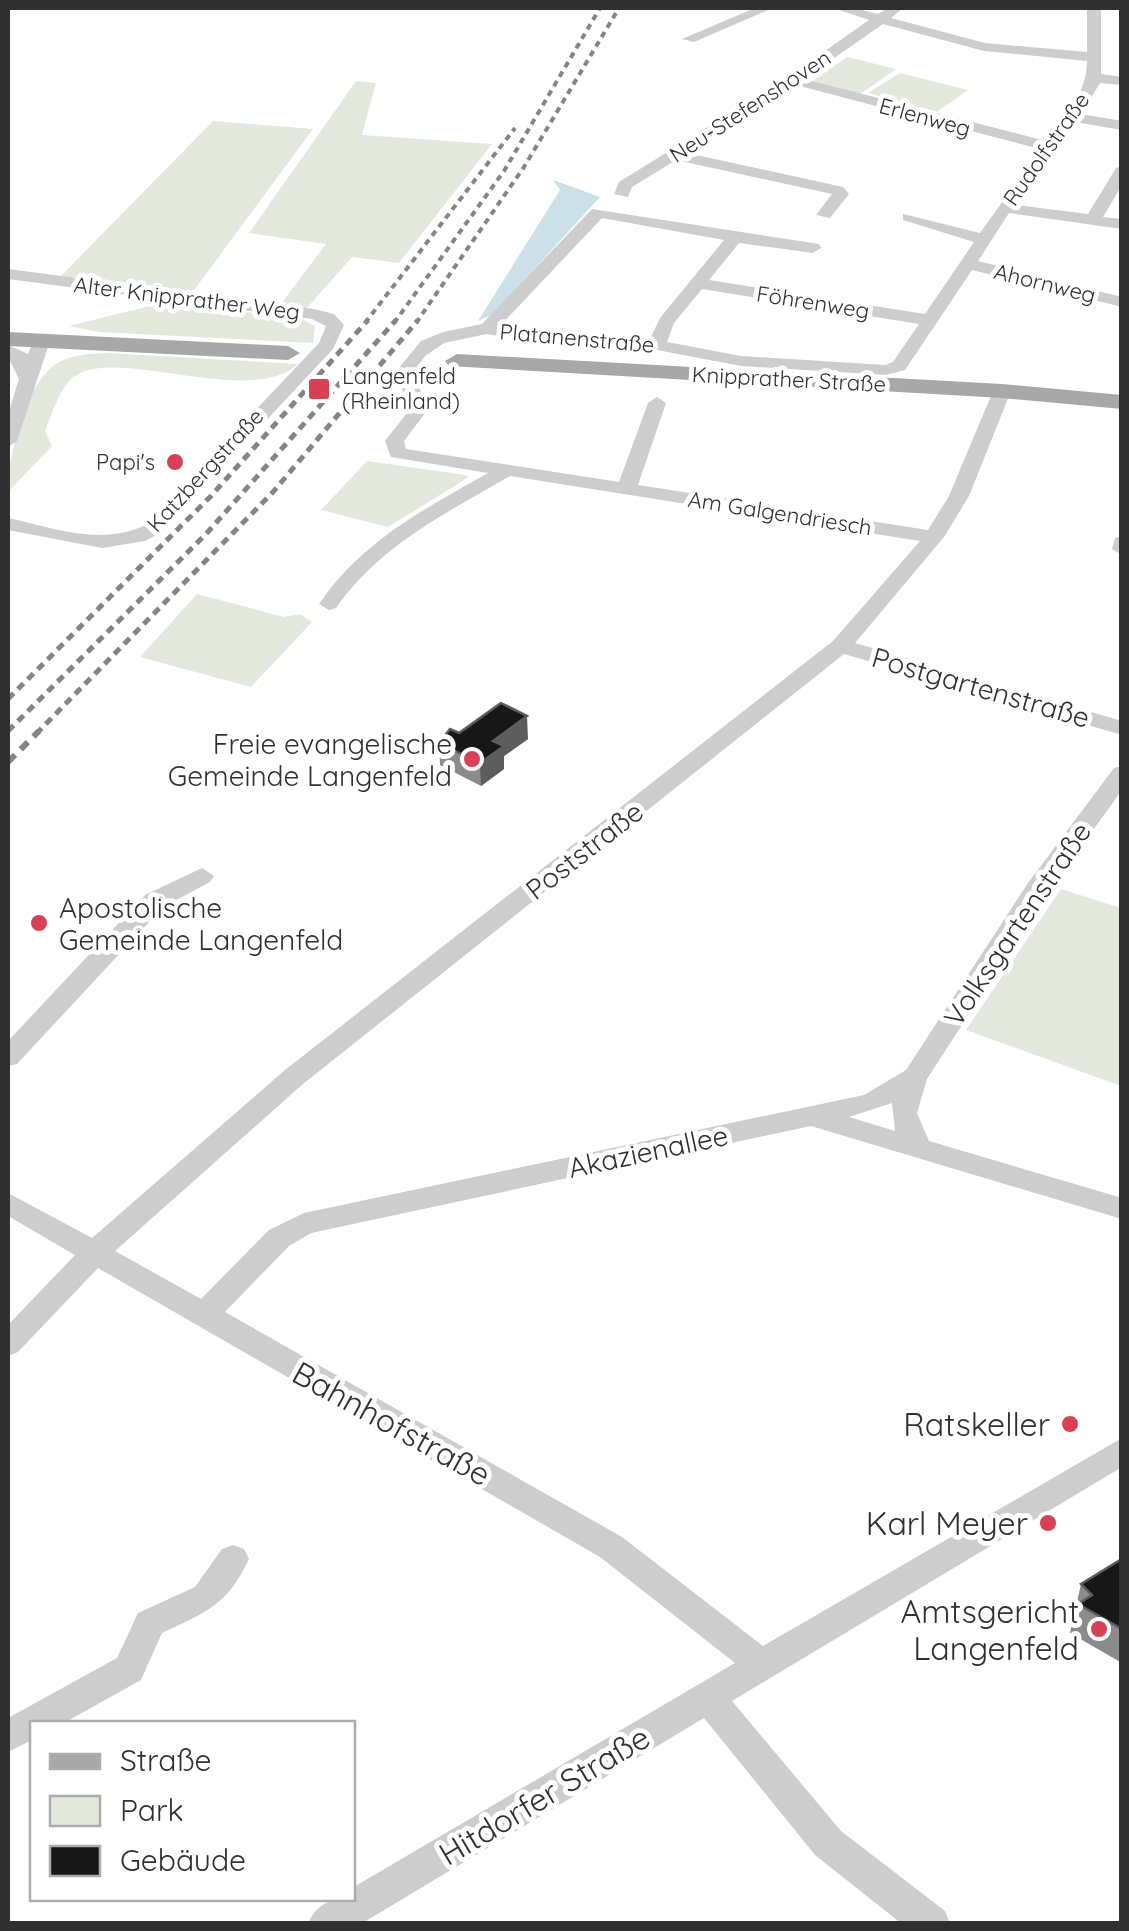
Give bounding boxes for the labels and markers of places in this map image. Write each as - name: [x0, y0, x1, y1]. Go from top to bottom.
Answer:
- place label: Langenfeld (Rheinland): [342, 362, 460, 415]
- marker: Langenfeld (Rheinland): [306, 376, 332, 402]
- place label: Papi's: [96, 448, 155, 476]
- marker: Papi's: [164, 451, 186, 473]
- place label: Freie evangelische Gemeinde Langenfeld: [168, 726, 452, 793]
- marker: Freie evangelische Gemeinde Langenfeld: [461, 748, 483, 770]
- place label: Apostolische Gemeinde Langenfeld: [59, 890, 343, 957]
- marker: Apostolische Gemeinde Langenfeld: [28, 912, 50, 934]
- place label: Ratskeller: [903, 1404, 1050, 1444]
- marker: Ratskeller: [1059, 1413, 1081, 1435]
- place label: Karl Meyer: [866, 1503, 1028, 1543]
- marker: Karl Meyer: [1037, 1512, 1059, 1534]
- place label: Amtsgericht Langenfeld: [900, 1591, 1079, 1668]
- marker: Amtsgericht Langenfeld: [1088, 1618, 1110, 1640]

